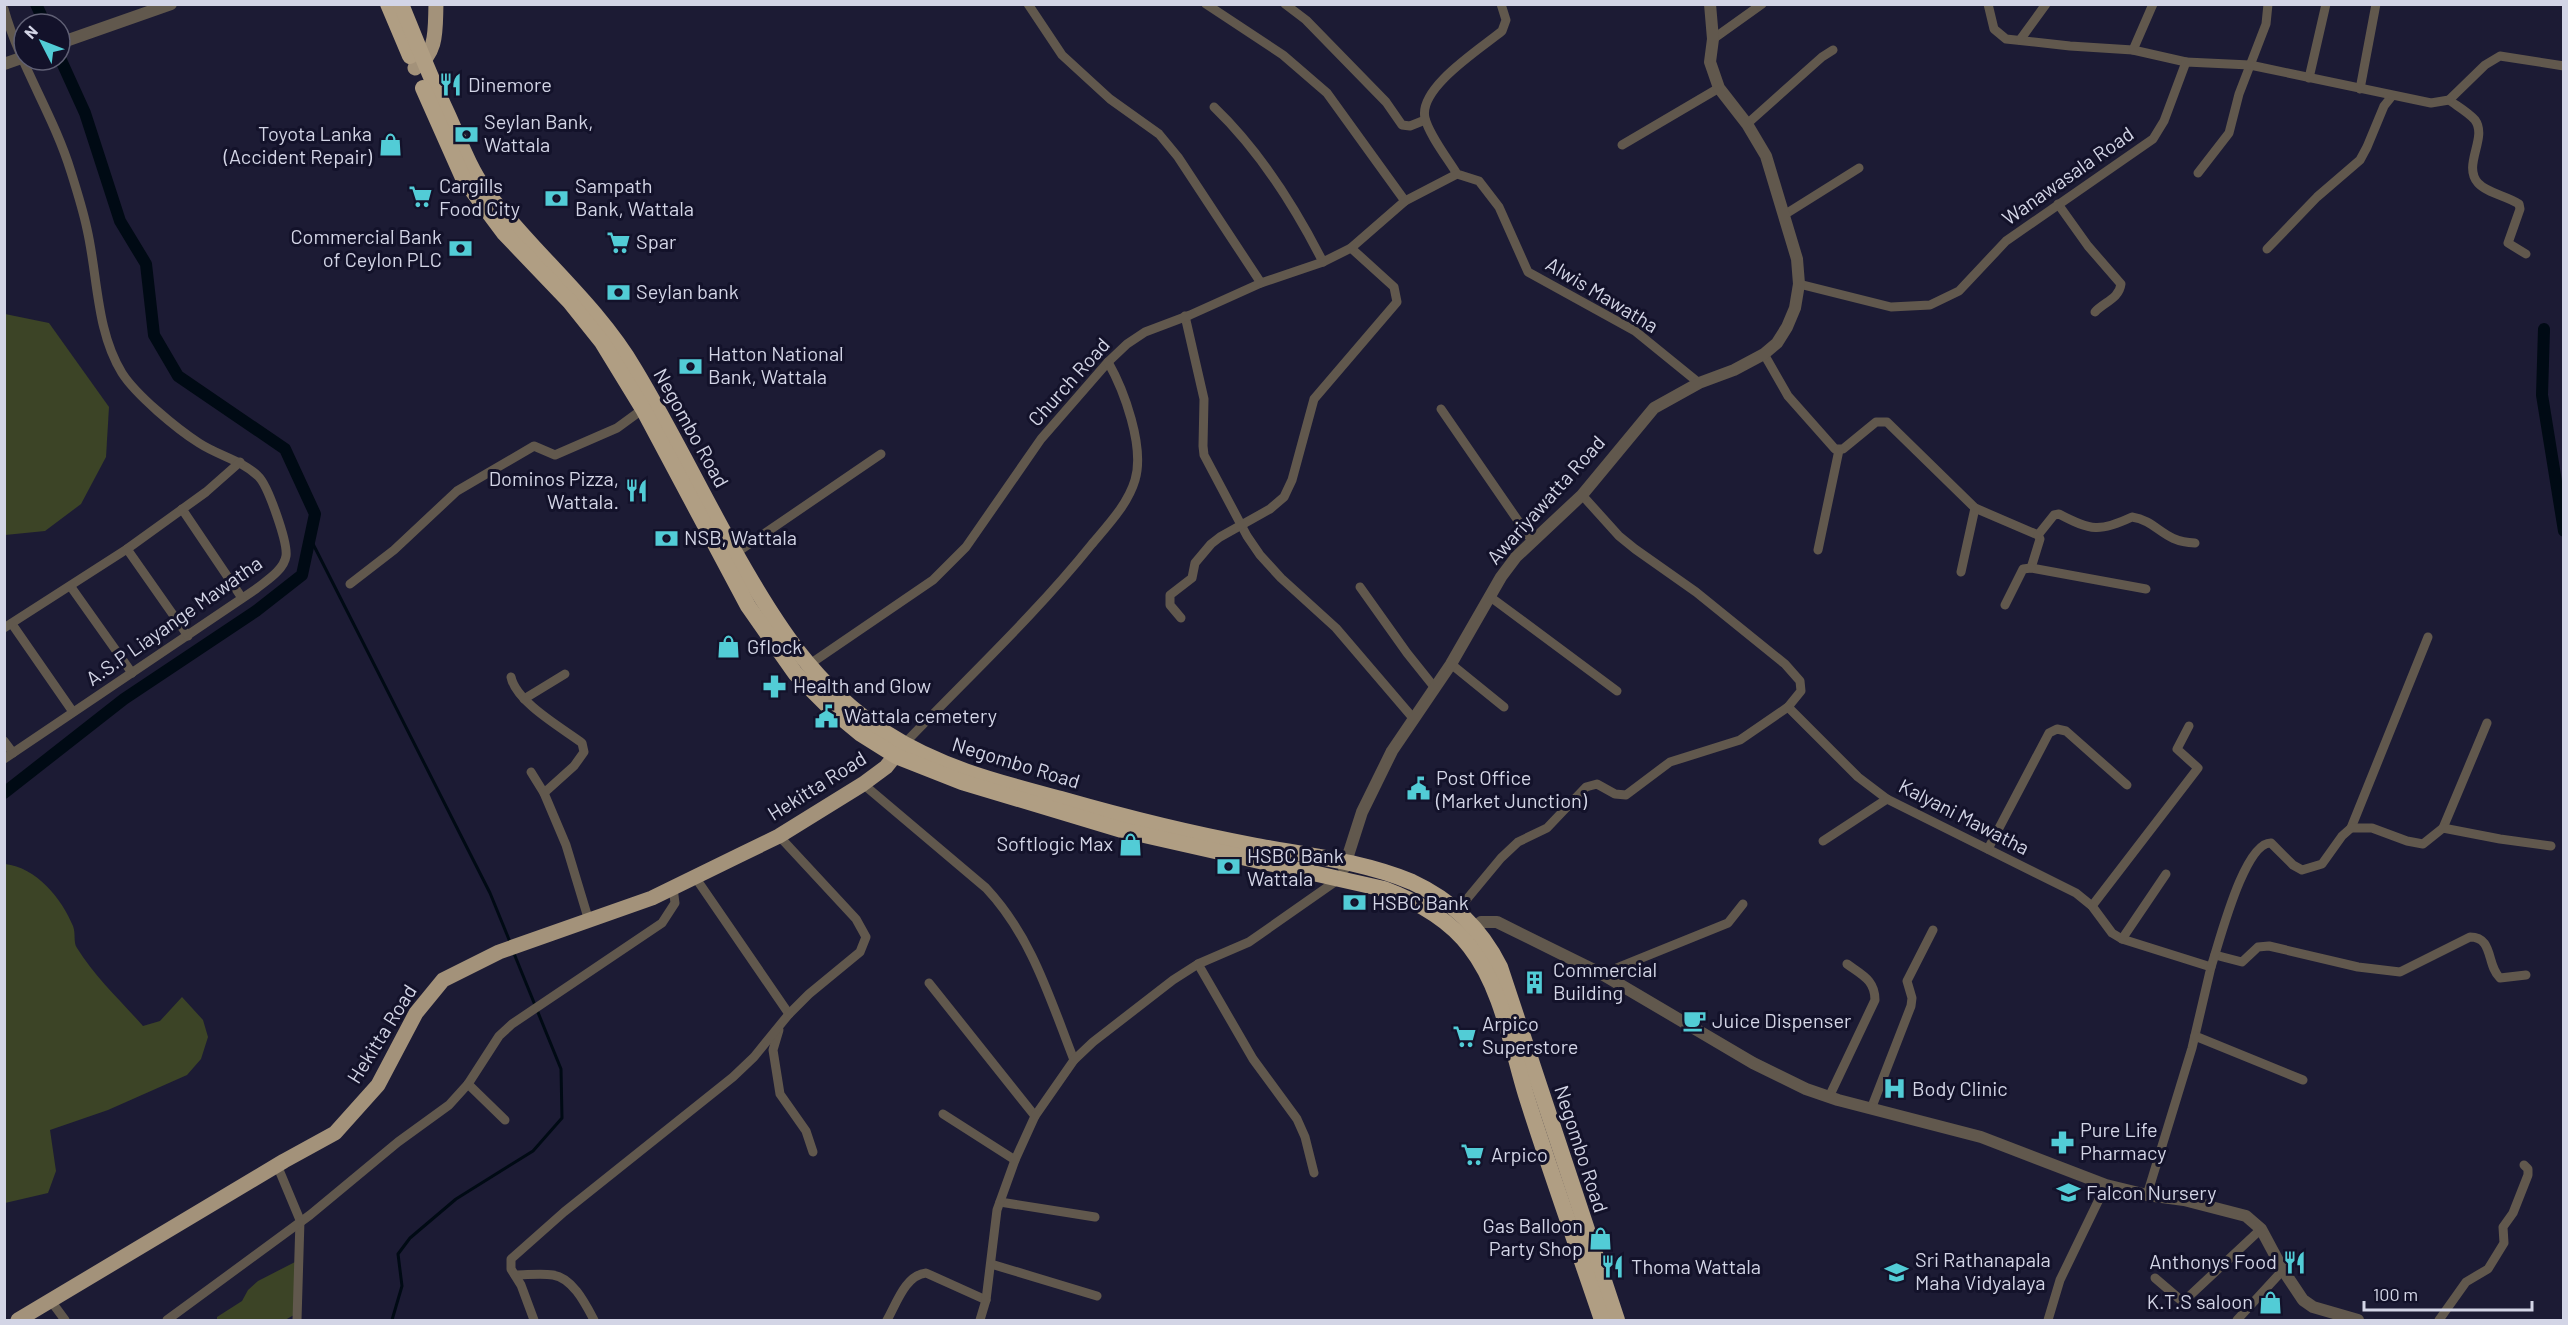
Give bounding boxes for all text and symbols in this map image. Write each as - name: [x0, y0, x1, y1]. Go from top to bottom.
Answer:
- north arrow: [12, 12, 72, 72]
- text: N: [20, 21, 41, 42]
- restaurant icon: Dinemore: [437, 72, 463, 98]
- place label: Dinemore: [468, 72, 552, 96]
- place label: Seylan Bank, Wattala: [484, 109, 594, 156]
- place label: Toyota Lanka (Accident Repair): [223, 121, 373, 168]
- bank icon: Seylan Bank, Wattala: [453, 121, 479, 147]
- street label: Wanawasala Road: [1997, 121, 2138, 229]
- shop icon: Toyota Lanka (Accident Repair): [377, 132, 403, 158]
- place label: Cargills Food City: [439, 173, 520, 220]
- place label: Sampath Bank, Wattala: [575, 173, 694, 220]
- supermarket icon: Cargills Food City: [408, 184, 434, 210]
- bank icon: Sampath Bank, Wattala: [544, 185, 570, 211]
- place label: Commercial Bank of Ceylon PLC: [290, 224, 442, 271]
- supermarket icon: Spar: [605, 229, 631, 255]
- place label: Spar: [636, 229, 676, 253]
- bank icon: Commercial Bank of Ceylon PLC: [447, 235, 473, 261]
- street label: Alwis Mawatha: [1542, 251, 1663, 337]
- bank icon: Seylan bank: [605, 279, 631, 305]
- place label: Seylan bank: [636, 279, 739, 303]
- street label: Church Road: [1022, 332, 1114, 430]
- place label: Hatton National Bank, Wattala: [708, 341, 844, 388]
- bank icon: Hatton National Bank, Wattala: [677, 353, 703, 379]
- street label: Negombo Road: [649, 364, 734, 491]
- street label: Awariyawatta Road: [1481, 430, 1609, 569]
- place label: Dominos Pizza, Wattala.: [489, 466, 619, 513]
- restaurant icon: Dominos Pizza, Wattala.: [624, 478, 650, 504]
- bank icon: NSB, Wattala: [653, 525, 679, 551]
- place label: NSB, Wattala: [684, 525, 797, 549]
- street label: A.S.P Liayange Mawatha: [81, 550, 266, 690]
- shop icon: Gflock: [716, 634, 742, 660]
- place label: Gflock: [747, 634, 802, 658]
- pharmacy icon: Health and Glow: [762, 673, 788, 699]
- place label: Health and Glow: [793, 673, 931, 697]
- public building icon: Wattala cemetery: [813, 703, 839, 729]
- place label: Wattala cemetery: [844, 703, 997, 727]
- street label: Negombo Road: [950, 731, 1083, 793]
- street label: Hekitta Road: [763, 745, 870, 825]
- place label: Post Office (Market Junction): [1435, 765, 1588, 812]
- street label: Kalyani Mawatha: [1895, 773, 2034, 859]
- public building icon: Post Office (Market Junction): [1405, 776, 1431, 802]
- place label: Softlogic Max: [996, 831, 1113, 855]
- shop icon: Softlogic Max: [1118, 831, 1144, 857]
- place label: HSBC Bank Wattala: [1247, 843, 1344, 890]
- bank icon: HSBC Bank Wattala: [1216, 854, 1242, 880]
- bank icon: HSBC Bank: [1341, 890, 1367, 916]
- place label: HSBC Bank: [1372, 890, 1469, 914]
- place label: Commercial Building: [1553, 957, 1657, 1004]
- building icon: Commercial Building: [1522, 969, 1548, 995]
- street label: Hekitta Road: [341, 980, 421, 1087]
- cafe icon: Juice Dispenser: [1681, 1008, 1707, 1034]
- place label: Juice Dispenser: [1712, 1008, 1851, 1032]
- place label: Arpico Superstore: [1482, 1011, 1579, 1058]
- supermarket icon: Arpico Superstore: [1451, 1023, 1477, 1049]
- hospital icon: Body Clinic: [1881, 1076, 1907, 1102]
- place label: Body Clinic: [1912, 1076, 2008, 1100]
- street label: Negombo Road: [1550, 1082, 1614, 1215]
- place label: Pure Life Pharmacy: [2080, 1117, 2166, 1164]
- pharmacy icon: Pure Life Pharmacy: [2049, 1129, 2075, 1155]
- supermarket icon: Arpico: [1460, 1142, 1486, 1168]
- place label: Arpico: [1491, 1142, 1548, 1166]
- school or university icon: Falcon Nursery: [2055, 1180, 2081, 1206]
- place label: Falcon Nursery: [2086, 1180, 2216, 1204]
- place label: Gas Balloon Party Shop: [1483, 1213, 1583, 1260]
- shop icon: Gas Balloon Party Shop: [1588, 1225, 1614, 1251]
- place label: Sri Rathanapala Maha Vidyalaya: [1915, 1247, 2051, 1294]
- place label: Anthonys Food: [2149, 1249, 2277, 1273]
- restaurant icon: Anthonys Food: [2282, 1249, 2308, 1275]
- restaurant icon: Thoma Wattala: [1600, 1254, 1626, 1280]
- place label: Thoma Wattala: [1631, 1254, 1761, 1278]
- school or university icon: Sri Rathanapala Maha Vidyalaya: [1884, 1259, 1910, 1285]
- scale bar: [2364, 1274, 2532, 1312]
- text: 100 m: [2373, 1283, 2418, 1305]
- place label: K.T.S saloon: [2147, 1289, 2253, 1313]
- shop icon: K.T.S saloon: [2258, 1289, 2284, 1315]

